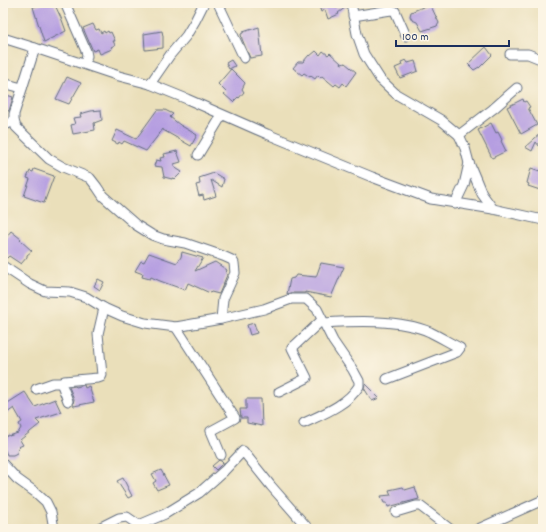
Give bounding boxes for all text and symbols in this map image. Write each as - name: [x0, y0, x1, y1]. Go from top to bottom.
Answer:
- scale bar: [396, 22, 509, 48]
- text: 100 m: [402, 29, 429, 46]

